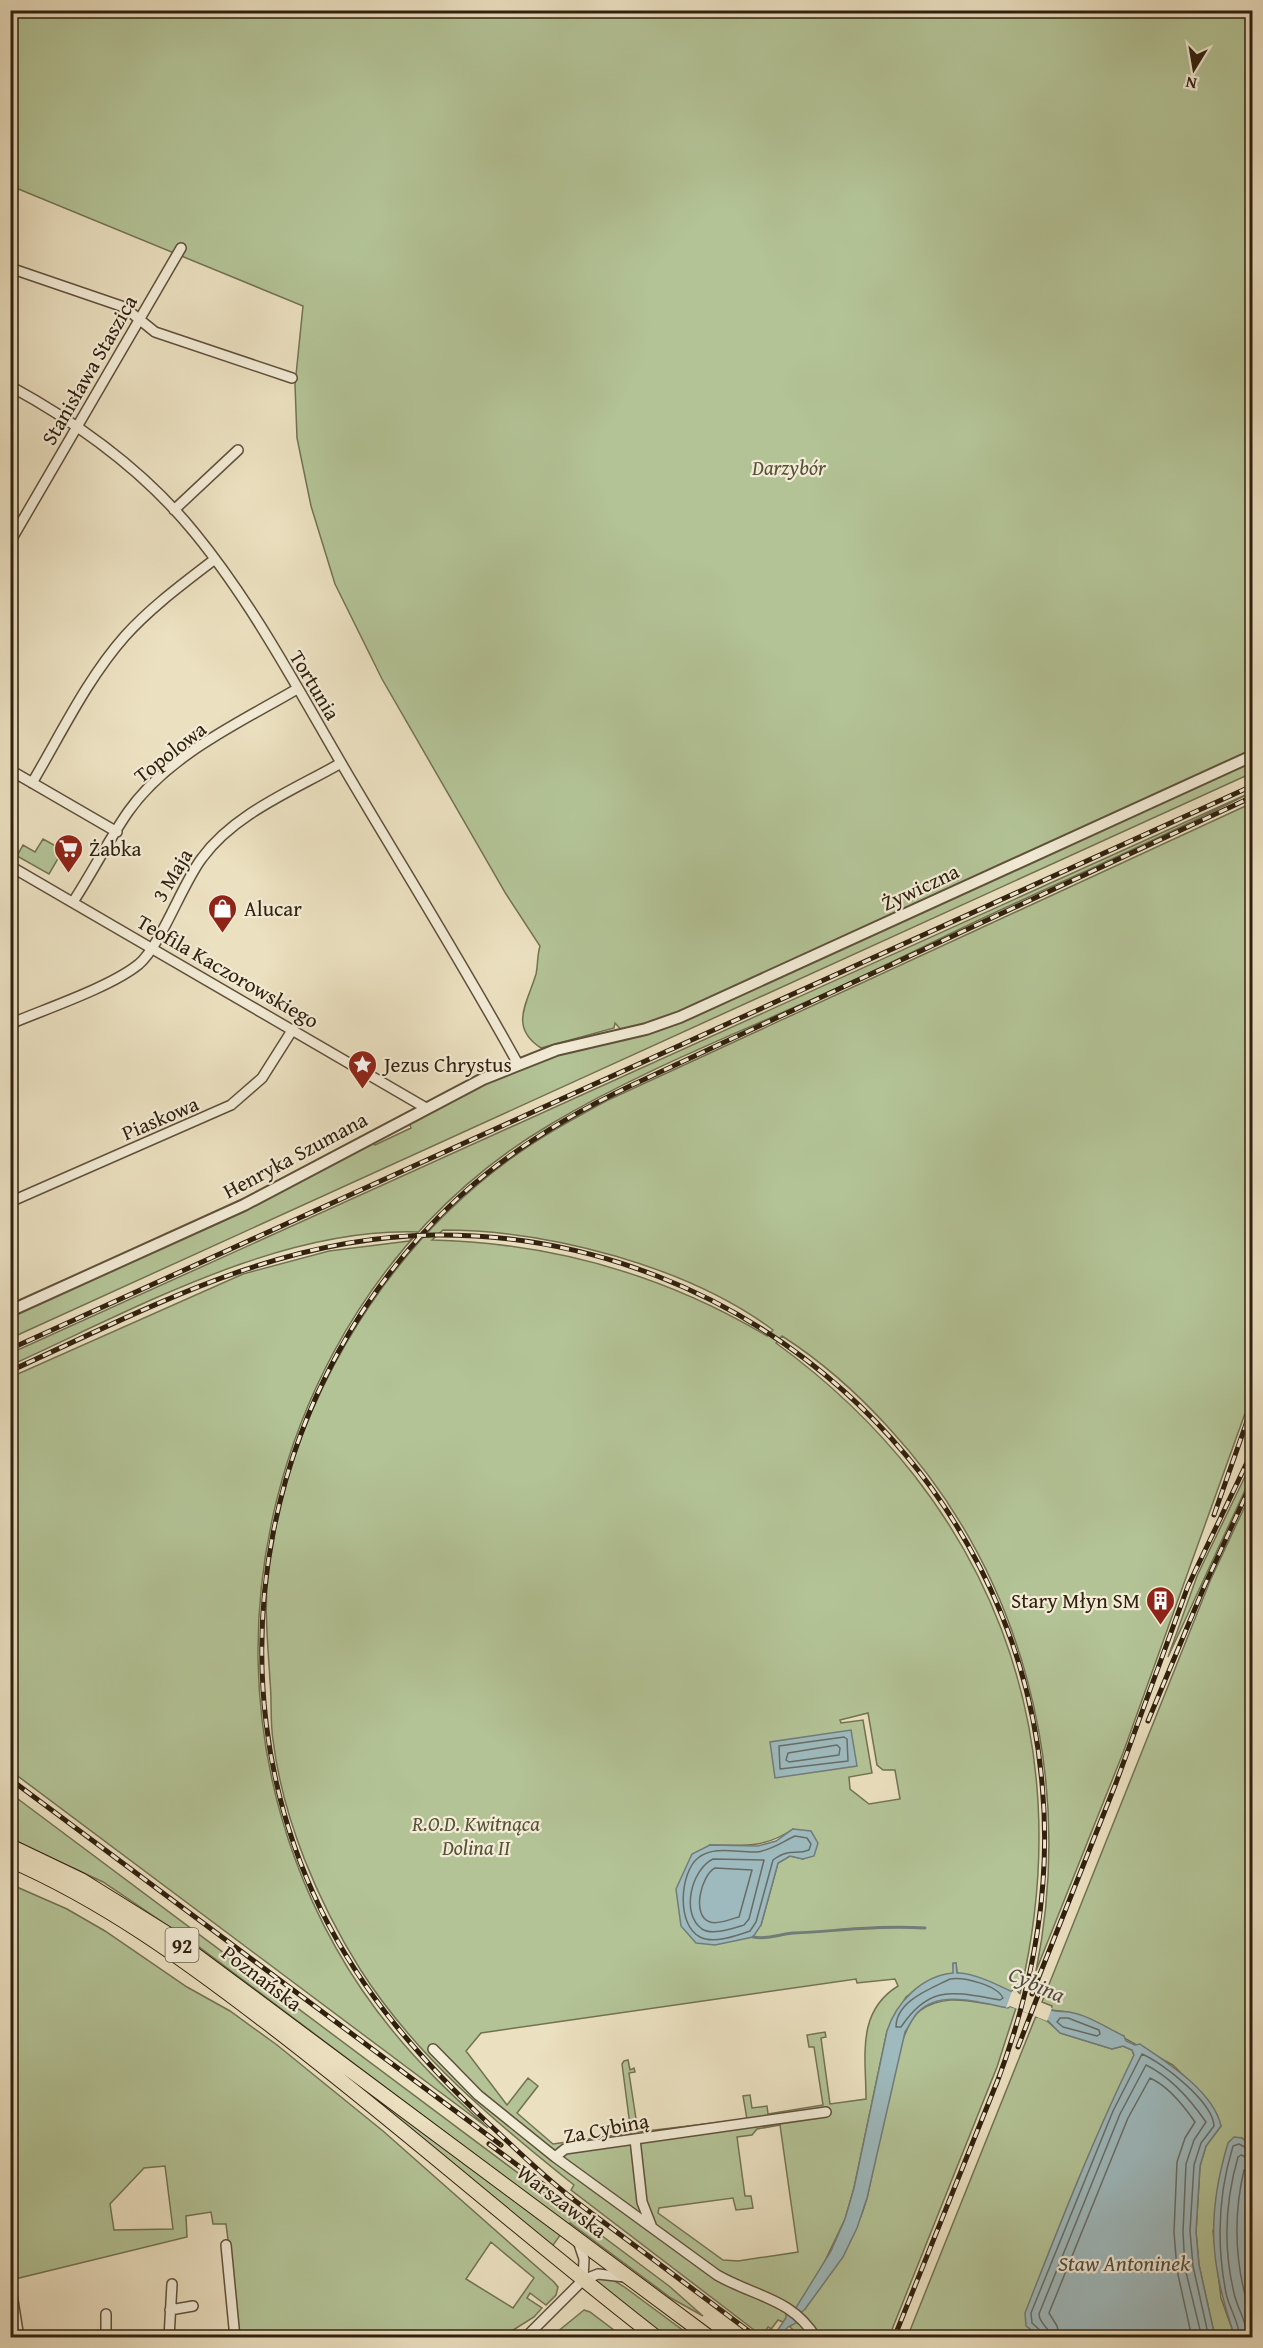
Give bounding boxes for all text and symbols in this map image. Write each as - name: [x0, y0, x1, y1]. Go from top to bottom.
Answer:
- north arrow: [1164, 39, 1224, 99]
- text: N: [1183, 71, 1199, 97]
- street label: Stanisława Staszica: [33, 289, 145, 451]
- park label: Darzybór: [751, 452, 827, 483]
- street label: Tortunia: [282, 644, 348, 726]
- street label: Topolowa: [127, 714, 213, 790]
- supermarket icon: Żabka: [52, 832, 84, 874]
- place label: Żabka: [89, 833, 142, 864]
- street label: 3 Maja: [144, 842, 200, 908]
- street label: Żywiczna: [876, 855, 964, 919]
- shop icon: Alucar: [207, 892, 239, 934]
- place label: Alucar: [244, 893, 302, 924]
- street label: Teofila Kaczorowskiego: [131, 906, 325, 1036]
- place icon: Jezus Chrystus: [347, 1048, 379, 1090]
- place label: Jezus Chrystus: [381, 1049, 512, 1080]
- street label: Piaskowa: [117, 1088, 203, 1148]
- street label: Henryka Szumana: [217, 1104, 373, 1206]
- building icon: Stary Młyn SM: [1145, 1584, 1177, 1626]
- place label: Stary Młyn SM: [1011, 1585, 1140, 1616]
- park label: R.O.D. Kwitnąca Dolina II: [411, 1808, 540, 1863]
- road number: 92: [166, 1928, 198, 1962]
- street label: Poznańska: [215, 1937, 309, 2019]
- water label: Cybina: [1004, 1958, 1070, 2010]
- street label: Za Cybiną: [561, 2105, 651, 2151]
- street label: Warszawska: [510, 2157, 614, 2245]
- water label: Staw Antoninek: [1058, 2247, 1191, 2279]

